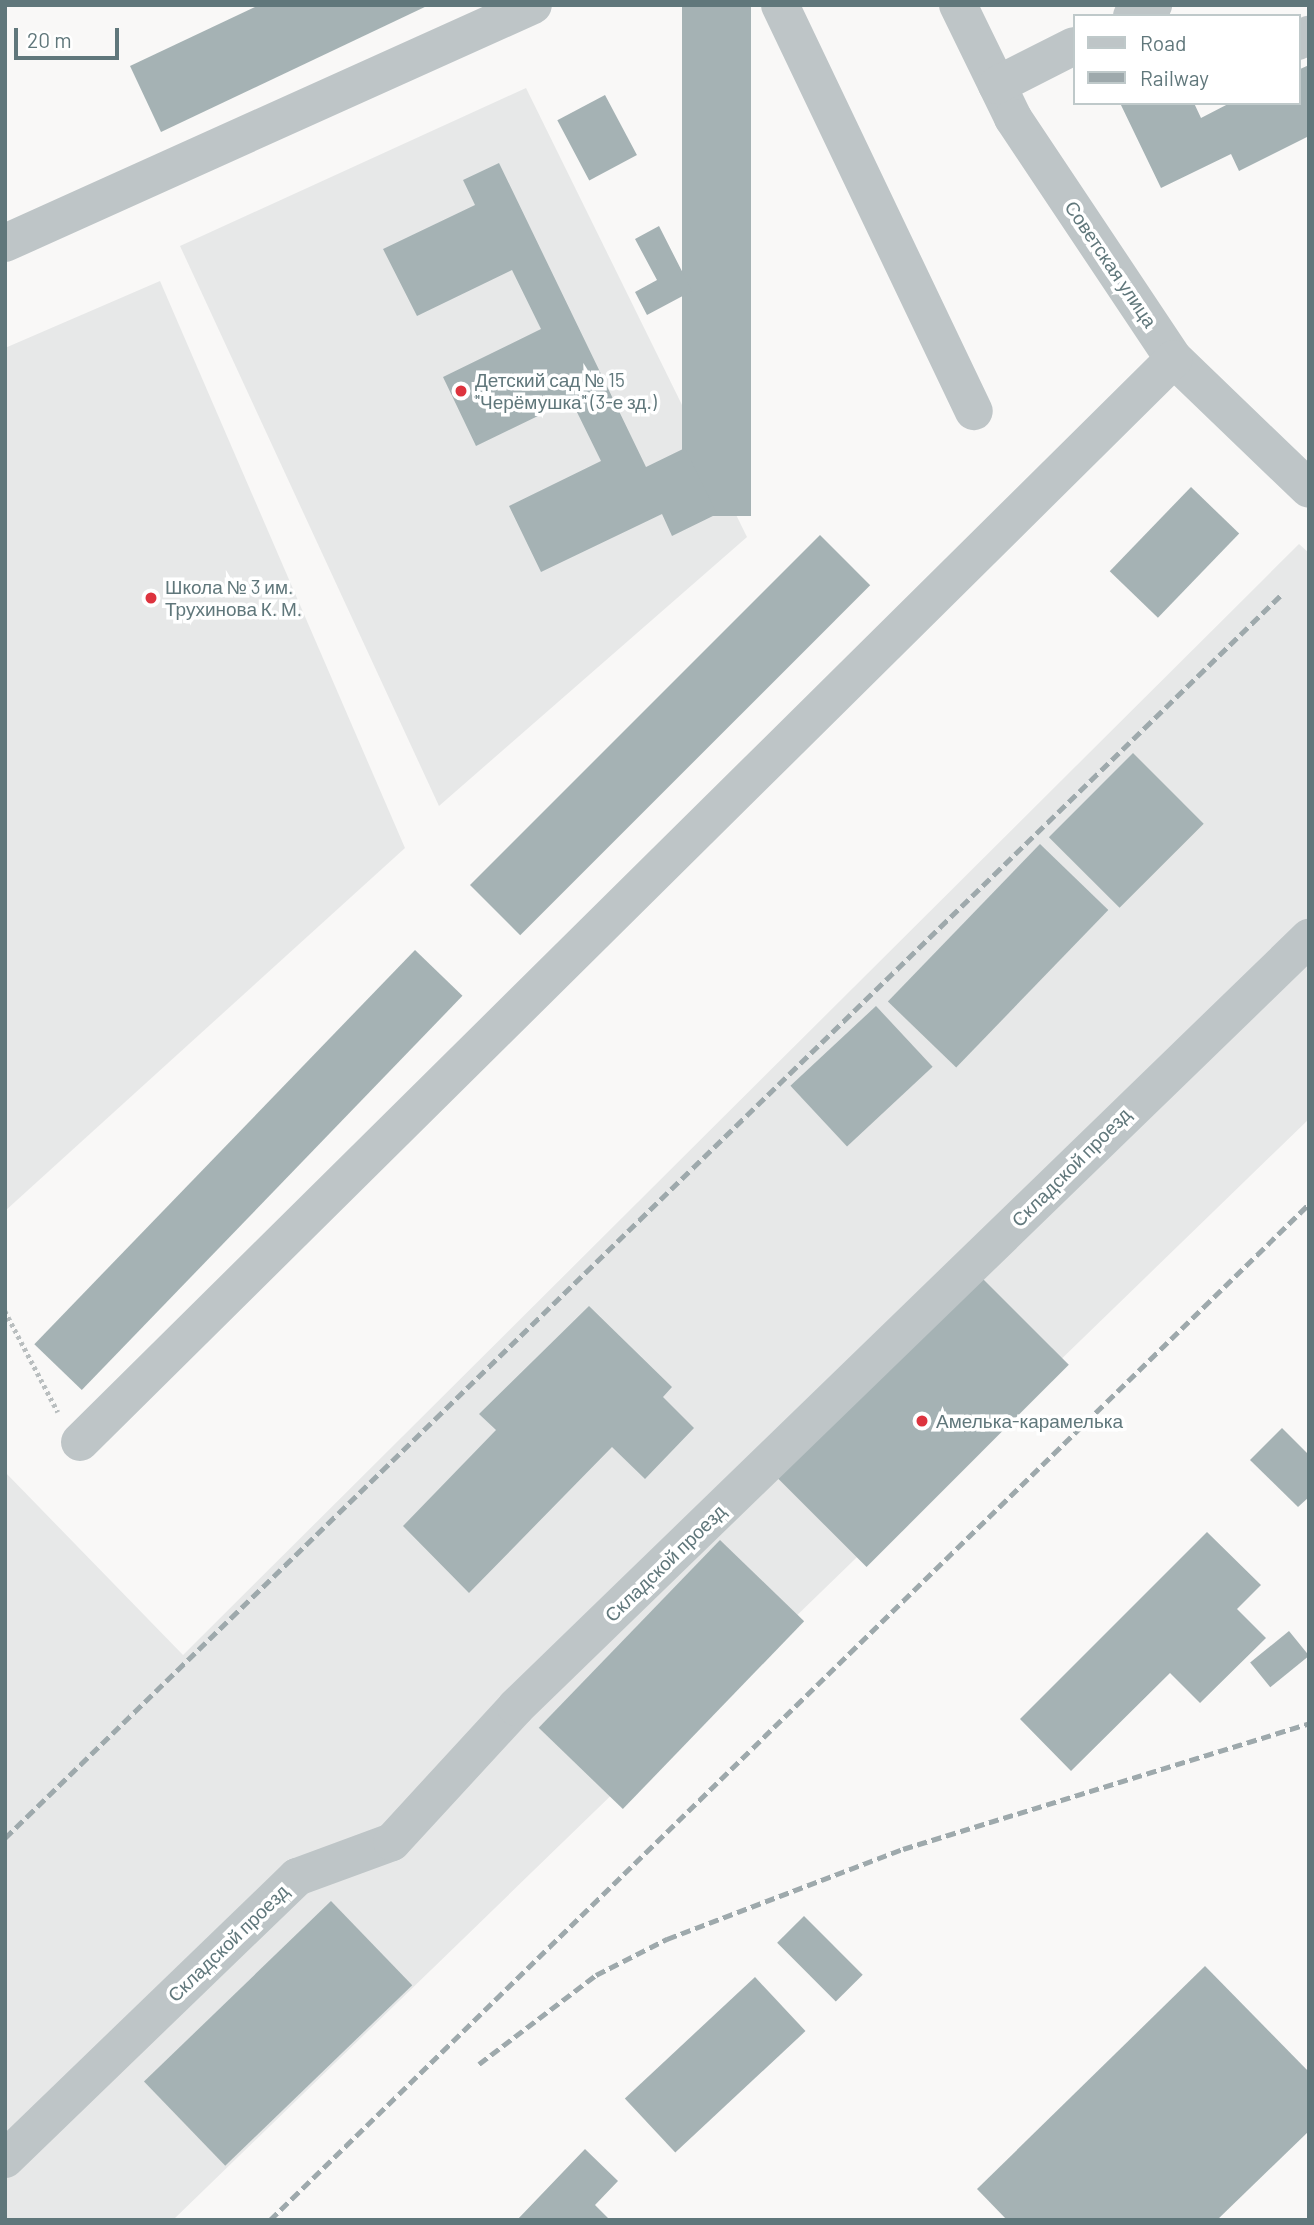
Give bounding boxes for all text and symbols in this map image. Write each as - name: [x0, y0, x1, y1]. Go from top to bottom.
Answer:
- scale bar: [18, 14, 122, 58]
- legend: [1072, 14, 1300, 105]
- text: 20 m: [27, 27, 72, 52]
- text: Road: [1140, 30, 1186, 55]
- text: Railway: [1140, 65, 1209, 90]
- street label: Советская улица: [1060, 196, 1162, 332]
- place label: Детский сад № 15 "Черёмушка" (3-е зд.): [475, 369, 657, 413]
- marker: Детский сад № 15 "Черёмушка" (3-е зд.): [453, 383, 469, 399]
- place label: Школа № 3 им. Трухинова К. М.: [165, 576, 302, 620]
- marker: Школа № 3 им. Трухинова К. М.: [143, 590, 159, 606]
- street label: Складской проезд: [1007, 1103, 1135, 1231]
- place label: Амелька-карамелька: [936, 1410, 1123, 1432]
- marker: Амелька-карамелька: [914, 1413, 930, 1429]
- street label: Складской проезд: [600, 1500, 730, 1626]
- street label: Складской проезд: [163, 1880, 293, 2006]

